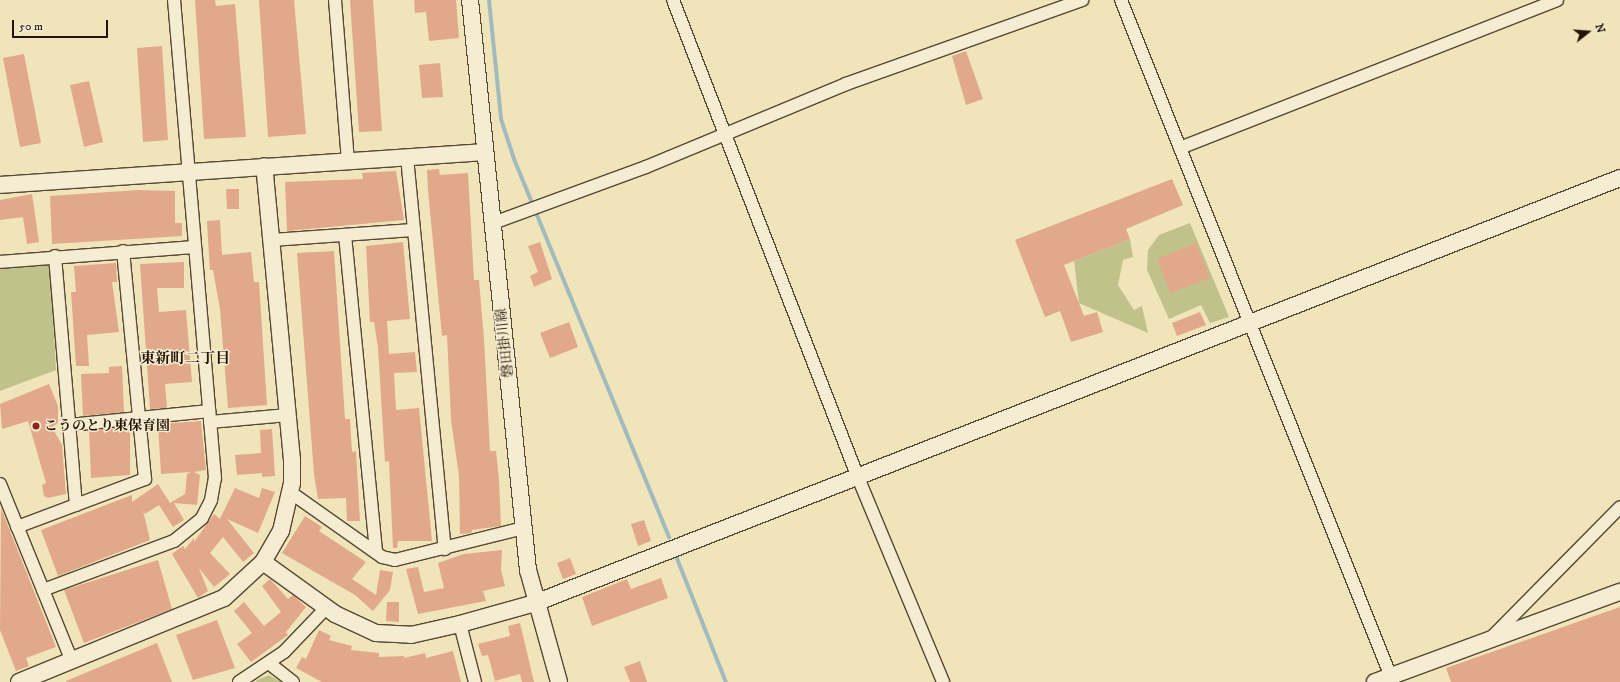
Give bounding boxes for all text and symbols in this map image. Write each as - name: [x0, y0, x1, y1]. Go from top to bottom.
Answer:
- scale bar: [14, 12, 110, 38]
- north arrow: [1568, 12, 1608, 52]
- text: 50 m: [19, 19, 43, 34]
- text: N: [1591, 22, 1607, 35]
- street label: 磐田掛川線: [493, 307, 517, 379]
- district label: 東新町二丁目: [140, 350, 230, 368]
- place label: こうのとり東保育園: [44, 418, 170, 434]
- marker: こうのとり東保育園: [31, 421, 41, 431]

